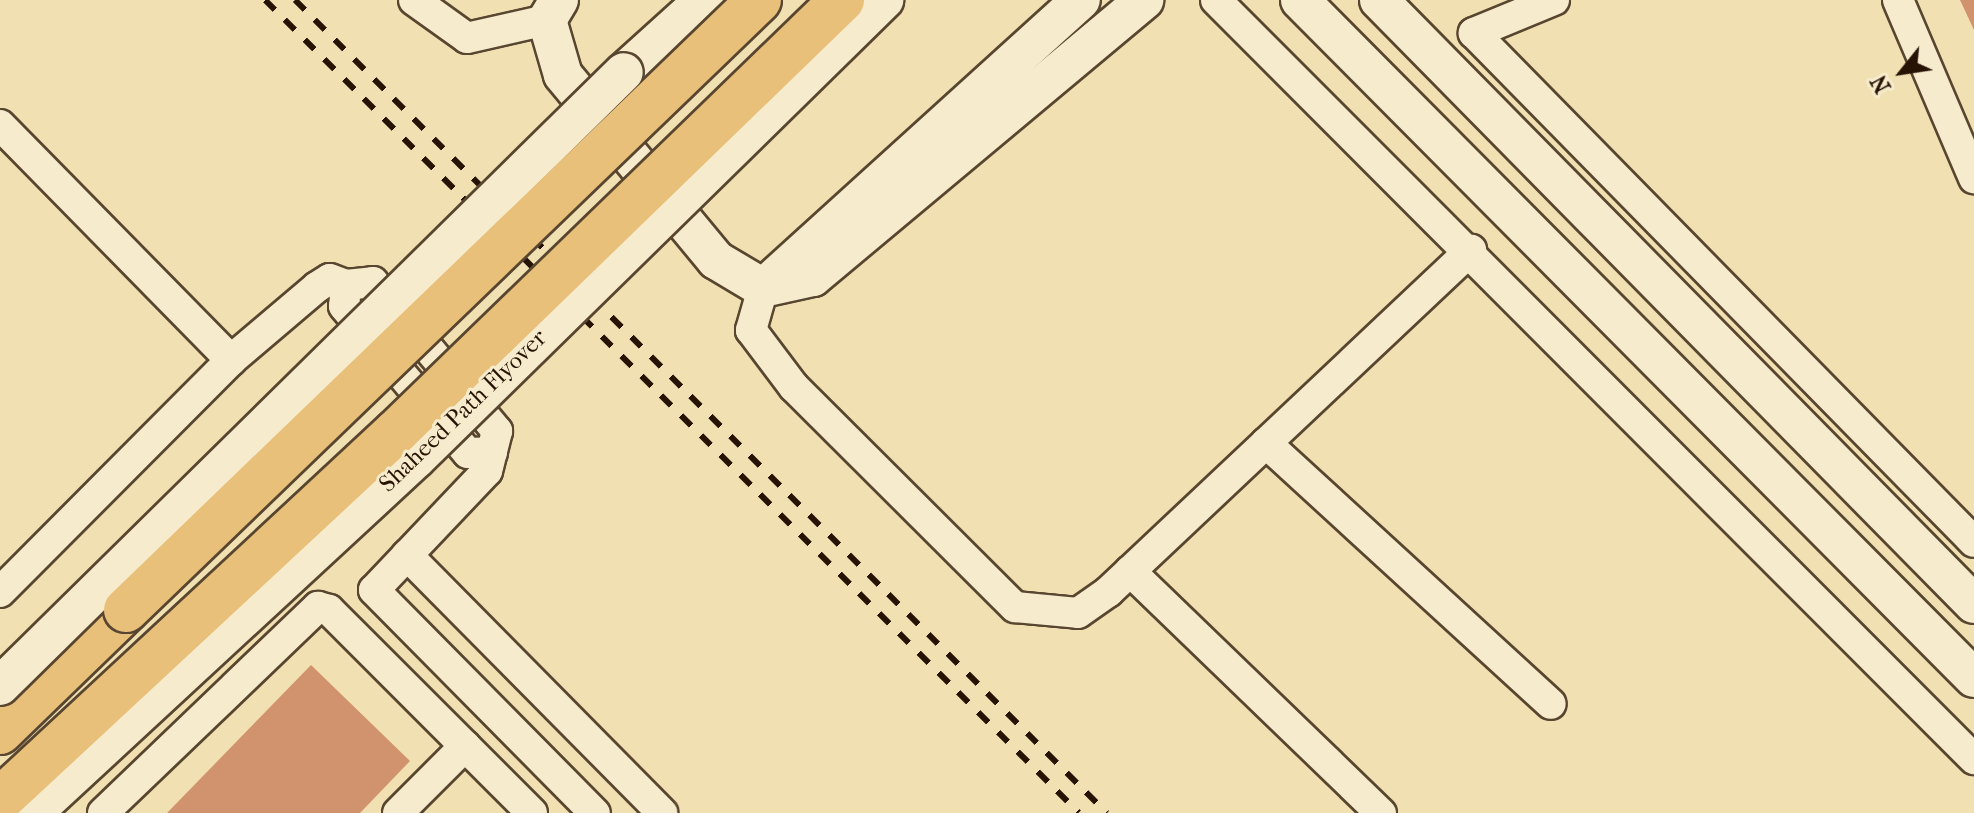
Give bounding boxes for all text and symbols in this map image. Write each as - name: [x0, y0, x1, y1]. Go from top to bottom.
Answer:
- north arrow: [1862, 32, 1942, 112]
- text: N: [1866, 70, 1897, 98]
- street label: Shaheed Path Flyover: [373, 324, 553, 498]

